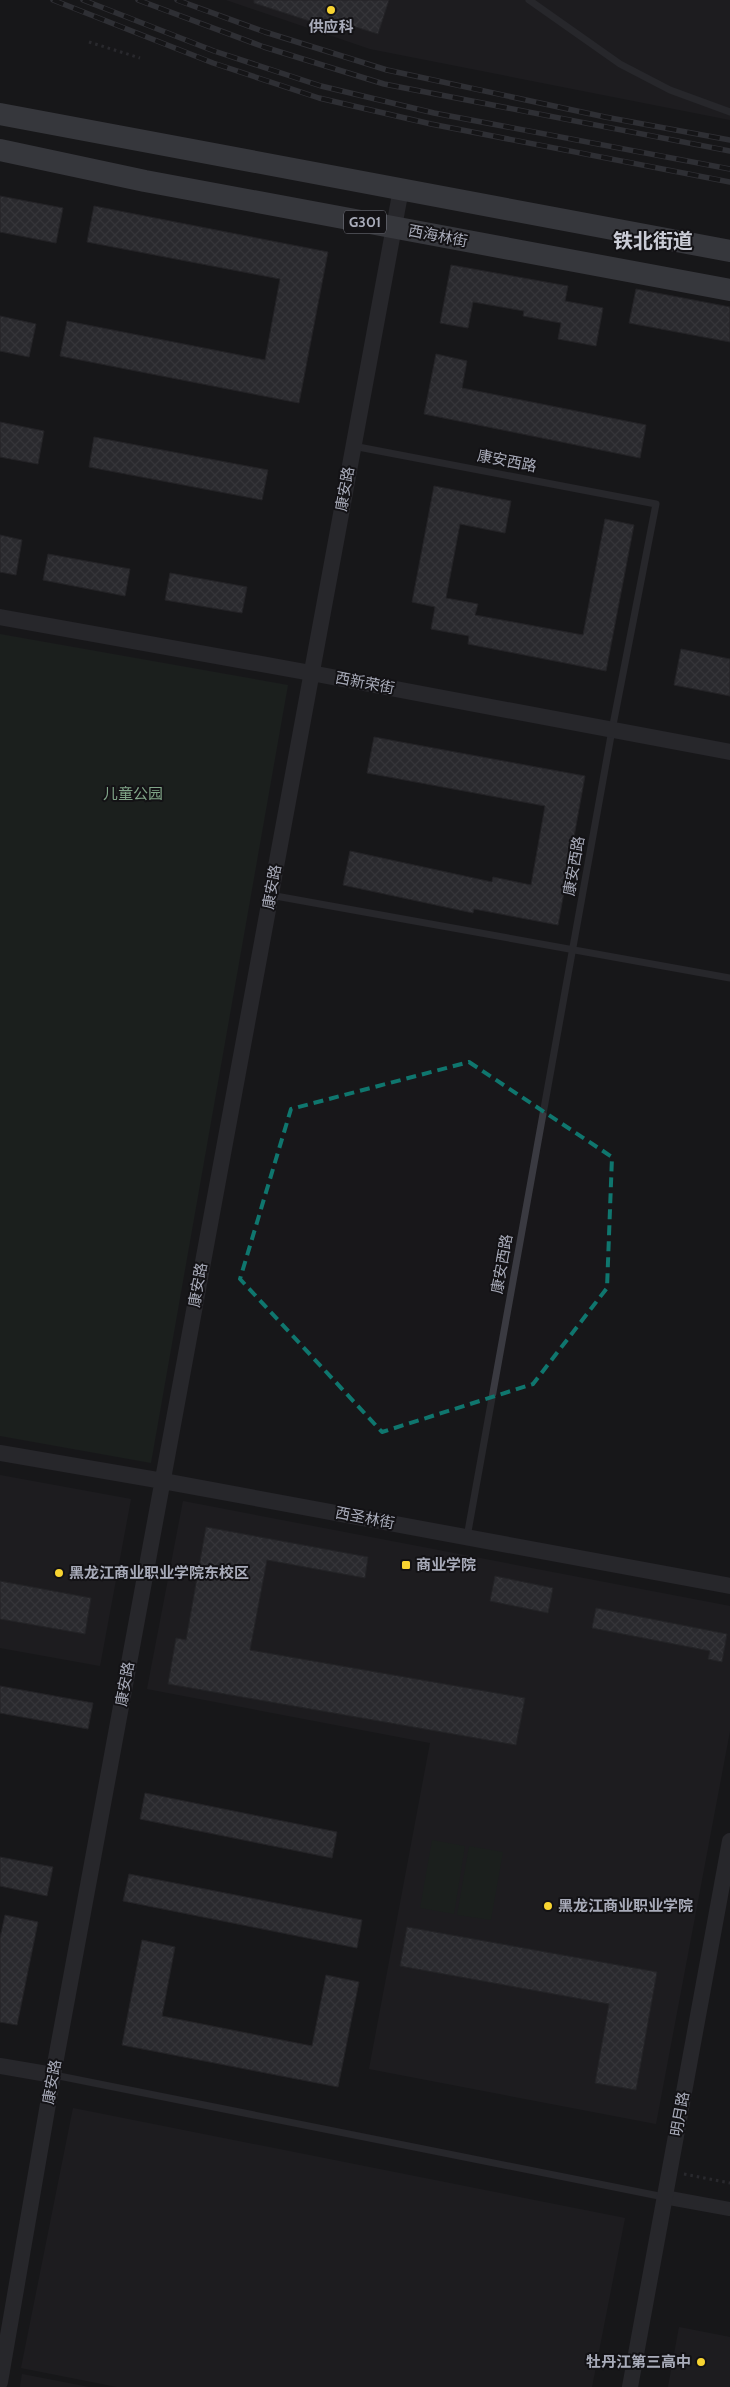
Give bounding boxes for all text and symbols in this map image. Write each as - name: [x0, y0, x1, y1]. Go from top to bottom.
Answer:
- marker: 供应科: [325, 4, 337, 16]
- place label: 供应科: [308, 18, 354, 36]
- road number: G301: [344, 210, 386, 233]
- street label: 西海林街: [407, 221, 469, 251]
- district label: 铁北街道: [613, 229, 693, 253]
- street label: 康安西路: [476, 446, 538, 476]
- street label: 康安路: [332, 465, 358, 513]
- street label: 西新荣街: [334, 668, 396, 698]
- park label: 儿童公园: [103, 785, 163, 803]
- street label: 康安西路: [560, 835, 588, 897]
- street label: 康安路: [259, 863, 285, 911]
- street label: 康安西路: [488, 1233, 516, 1295]
- street label: 康安路: [185, 1261, 211, 1309]
- street label: 西圣林街: [334, 1503, 396, 1533]
- place label: 商业学院: [416, 1556, 476, 1574]
- marker: 商业学院: [400, 1559, 412, 1571]
- place label: 黑龙江商业职业学院东校区: [69, 1564, 249, 1582]
- marker: 黑龙江商业职业学院东校区: [53, 1567, 65, 1579]
- street label: 康安路: [112, 1660, 138, 1708]
- place label: 黑龙江商业职业学院: [558, 1897, 693, 1915]
- marker: 黑龙江商业职业学院: [542, 1900, 554, 1912]
- street label: 康安路: [39, 2058, 65, 2106]
- street label: 明月路: [667, 2090, 693, 2138]
- place label: 牡丹江第三高中: [586, 2353, 691, 2371]
- marker: 牡丹江第三高中: [695, 2356, 707, 2368]

